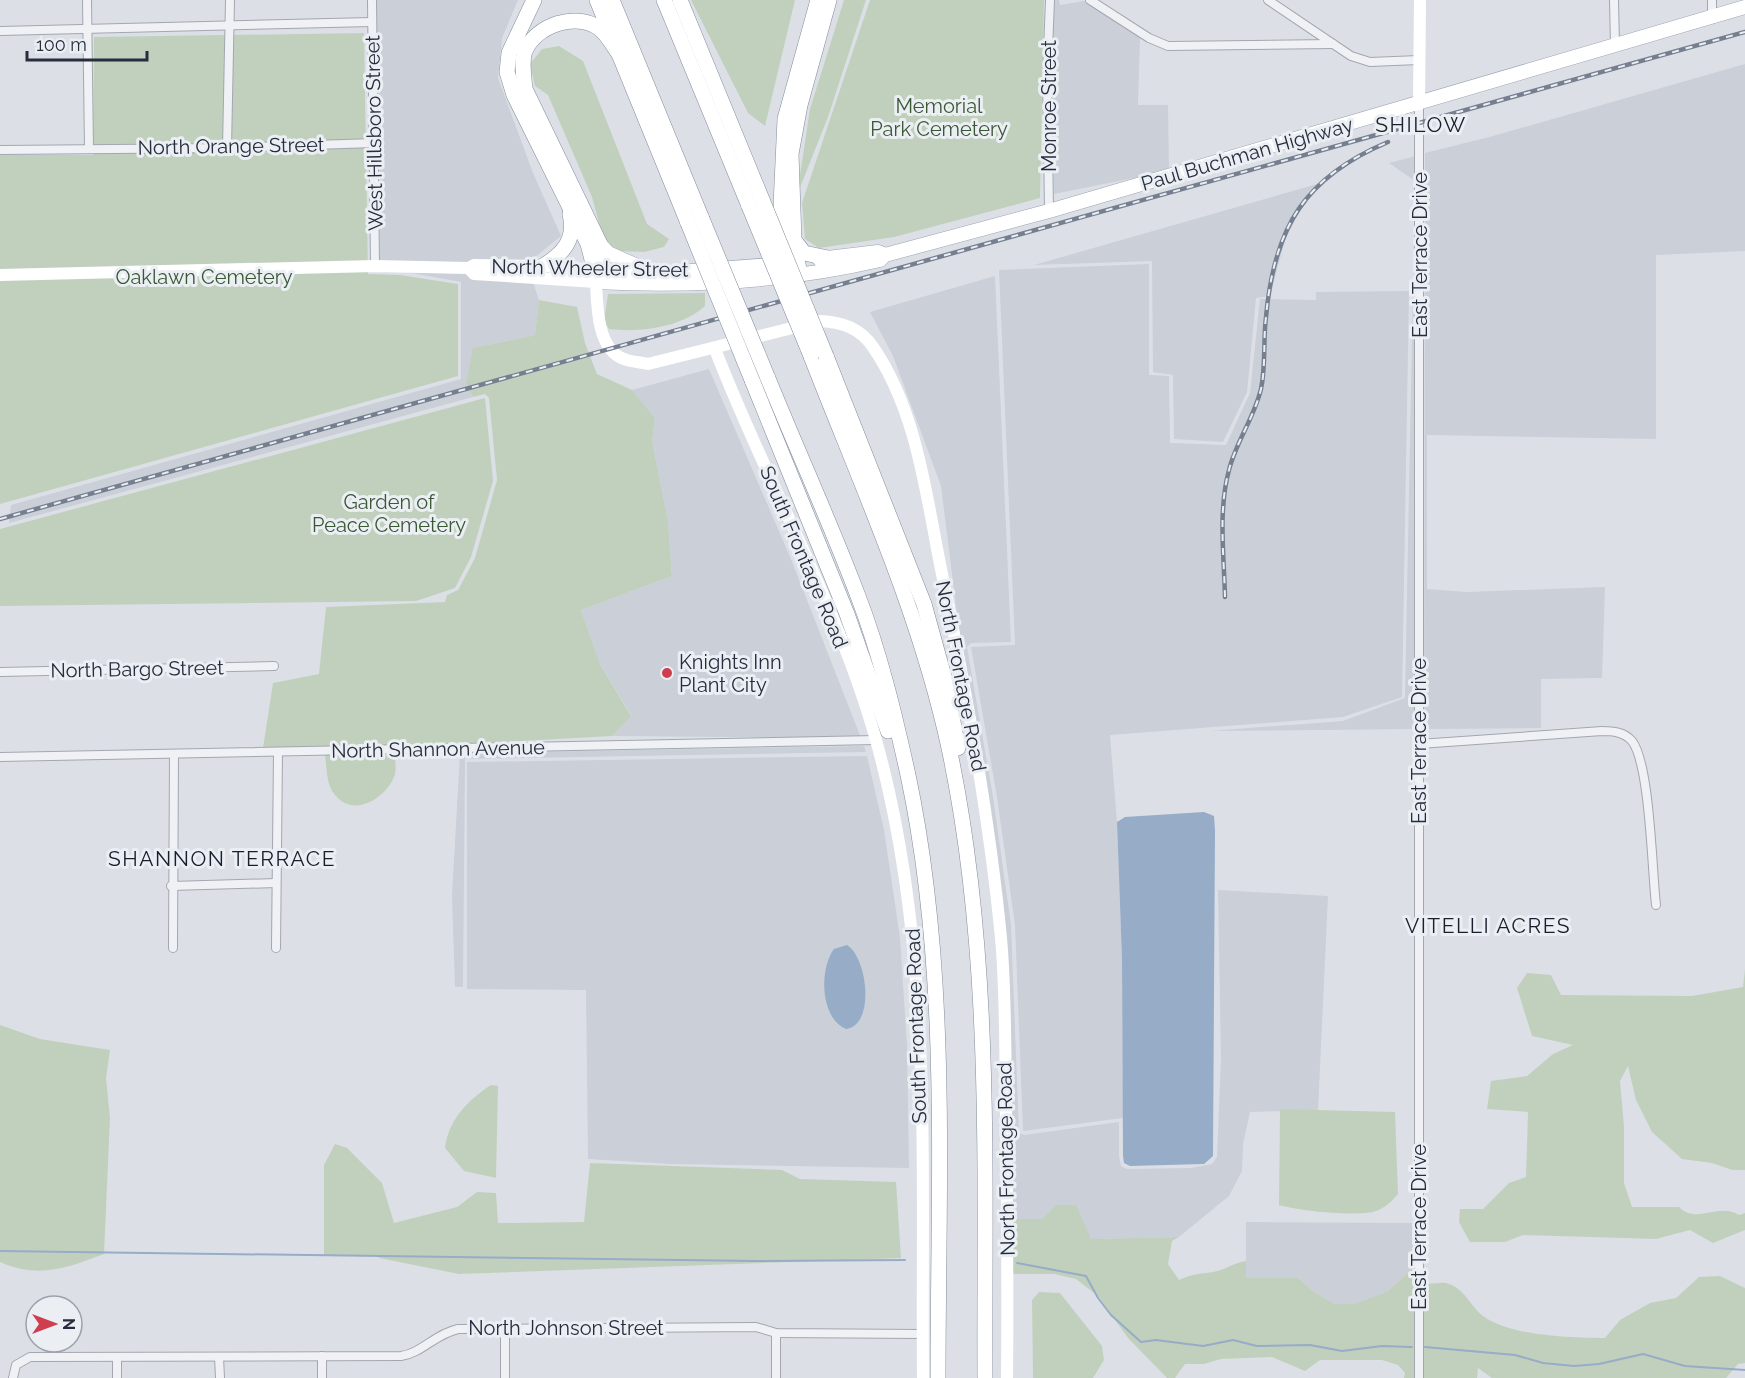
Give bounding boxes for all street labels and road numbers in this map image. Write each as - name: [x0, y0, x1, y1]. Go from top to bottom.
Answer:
- street label: West Hillsboro Street: [360, 35, 388, 231]
- street label: Monroe Street: [1037, 40, 1061, 172]
- street label: Paul Buchman Highway: [1138, 112, 1356, 196]
- street label: North Orange Street: [137, 132, 325, 160]
- street label: East Terrace Drive: [1408, 172, 1432, 338]
- street label: North Wheeler Street: [491, 254, 689, 282]
- street label: South Frontage Road: [755, 462, 853, 652]
- street label: North Frontage Road: [931, 579, 991, 773]
- street label: North Bargo Street: [50, 655, 224, 683]
- street label: East Terrace Drive: [1407, 658, 1431, 824]
- street label: North Shannon Avenue: [331, 735, 545, 763]
- street label: South Frontage Road: [901, 928, 931, 1124]
- street label: North Frontage Road: [992, 1062, 1020, 1256]
- street label: East Terrace Drive: [1407, 1144, 1431, 1310]
- street label: North Johnson Street: [468, 1316, 664, 1340]

